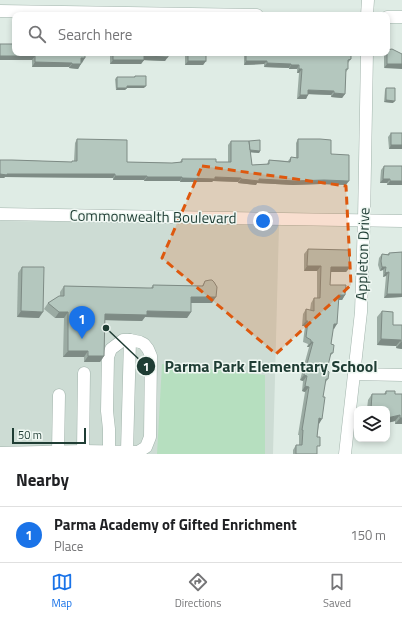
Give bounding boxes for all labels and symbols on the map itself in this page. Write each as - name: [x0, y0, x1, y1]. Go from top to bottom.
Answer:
- street label: Commonwealth Boulevard: [69, 204, 237, 229]
- street label: Appleton Drive: [349, 207, 376, 301]
- your location: [253, 211, 273, 231]
- pin: 1: [69, 306, 95, 339]
- callout: Parma Park Elementary School: [136, 352, 385, 380]
- text: Parma Park Elementary School: [164, 354, 378, 378]
- text: 1: [143, 357, 149, 376]
- scale bar: [12, 426, 86, 445]

